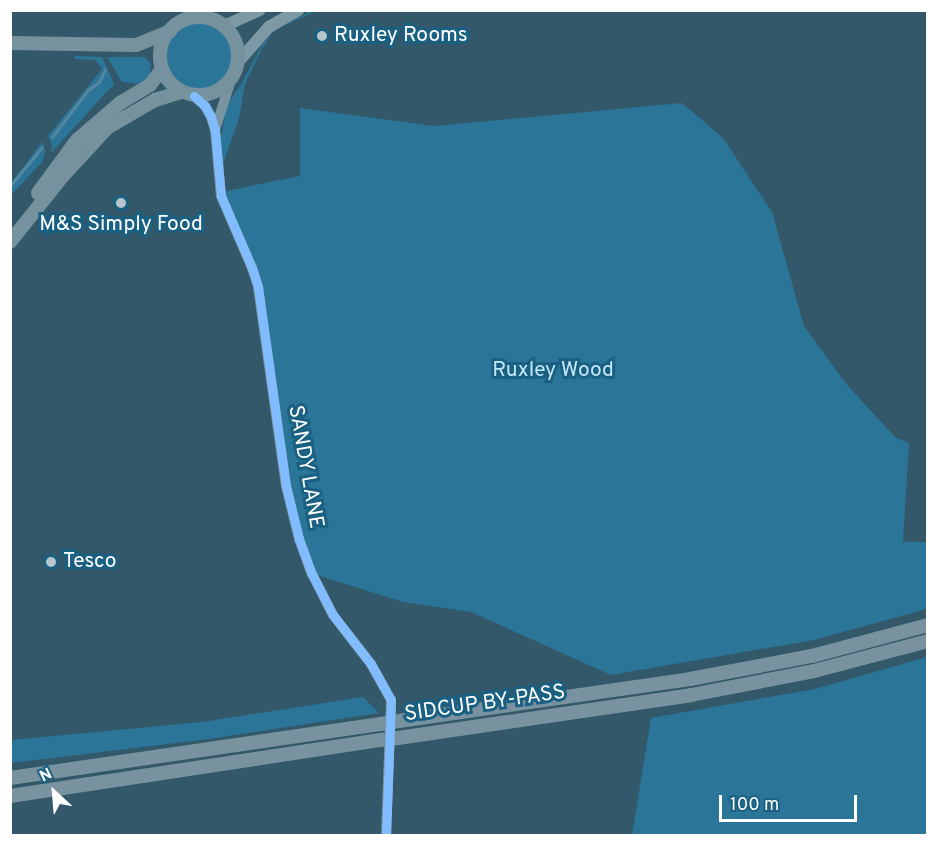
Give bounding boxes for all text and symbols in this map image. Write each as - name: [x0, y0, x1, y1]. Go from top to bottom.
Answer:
- place label: Ruxley Rooms: [334, 23, 468, 49]
- marker: Ruxley Rooms: [315, 29, 329, 43]
- marker: M&S Simply Food: [114, 196, 128, 210]
- place label: M&S Simply Food: [39, 212, 203, 238]
- park label: Ruxley Wood: [492, 358, 614, 384]
- street label: SANDY LANE: [282, 403, 328, 531]
- place label: Tesco: [63, 549, 116, 575]
- marker: Tesco: [44, 555, 58, 569]
- street label: SIDCUP BY-PASS: [403, 680, 567, 728]
- north arrow: [24, 762, 84, 822]
- text: N: [37, 764, 56, 787]
- scale bar: [722, 783, 860, 821]
- text: 100 m: [730, 794, 779, 817]

